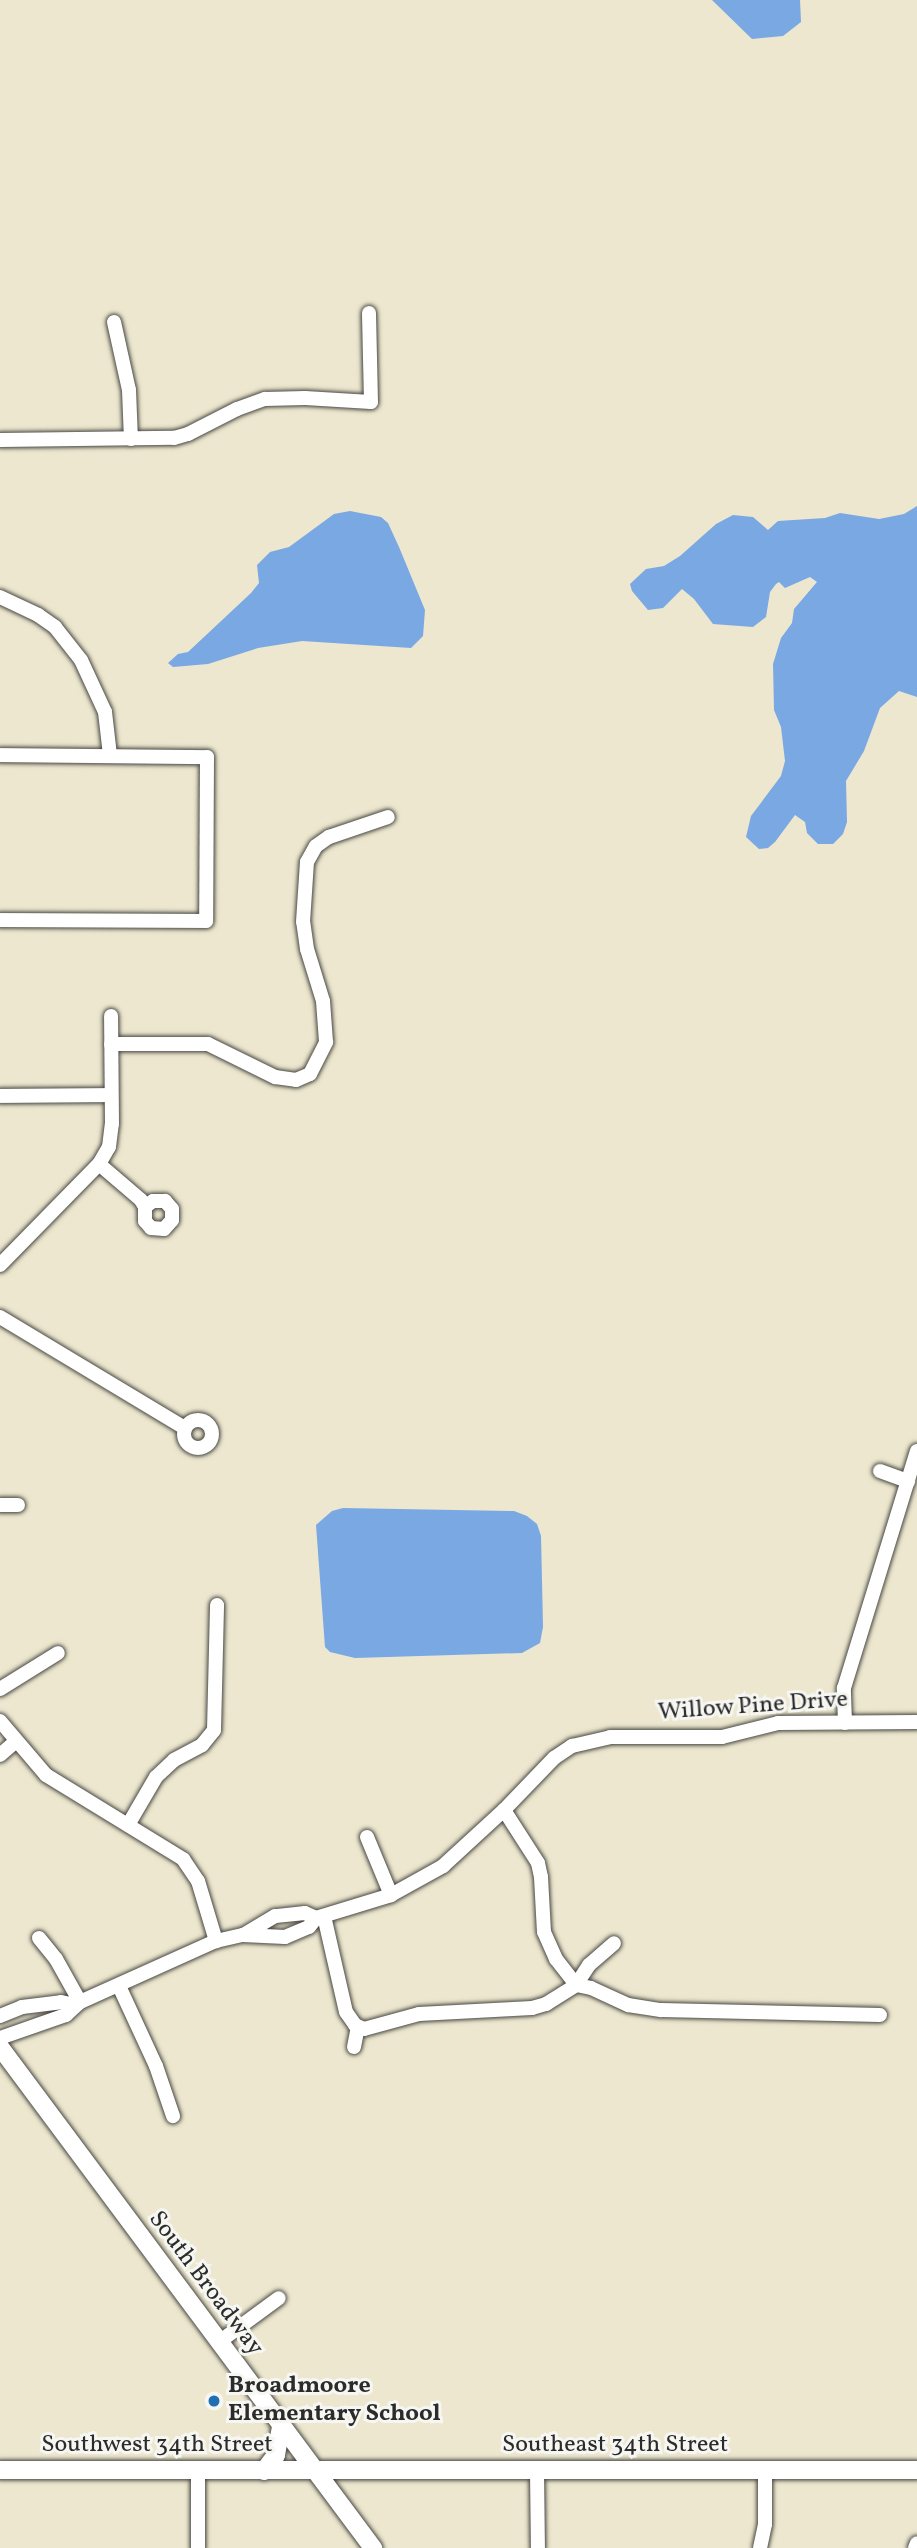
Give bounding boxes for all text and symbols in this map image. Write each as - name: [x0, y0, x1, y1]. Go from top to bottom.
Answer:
- street label: Willow Pine Drive: [657, 1686, 849, 1728]
- street label: South Broadway: [141, 2206, 269, 2362]
- place label: Broadmoore Elementary School: [228, 2373, 441, 2429]
- marker: Broadmoore Elementary School: [206, 2393, 222, 2409]
- street label: Southwest 34th Street: [41, 2432, 273, 2460]
- street label: Southeast 34th Street: [502, 2432, 728, 2460]

